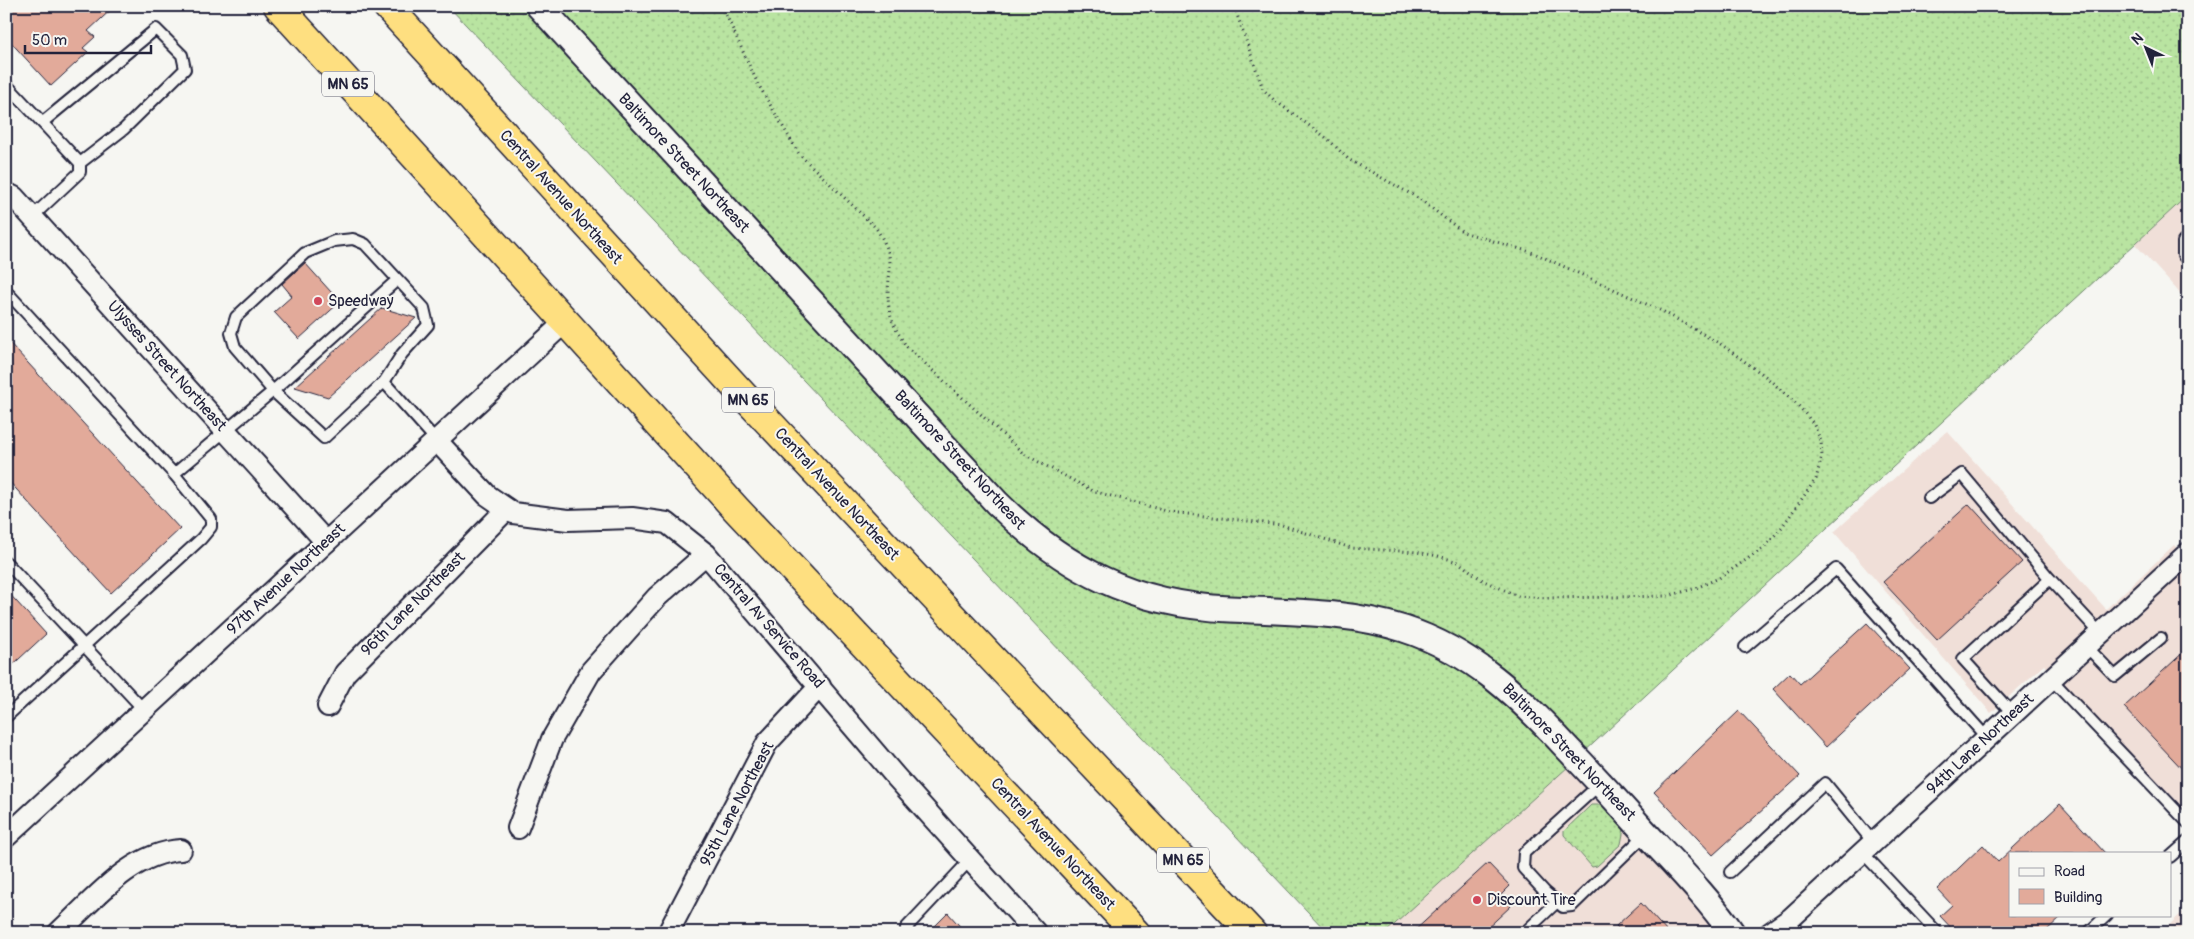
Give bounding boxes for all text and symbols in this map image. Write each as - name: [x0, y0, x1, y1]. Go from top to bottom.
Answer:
- scale bar: [25, 22, 151, 54]
- north arrow: [2122, 22, 2172, 72]
- text: N: [2128, 29, 2147, 48]
- text: 50 m: [32, 31, 67, 50]
- road number: MN 65: [322, 72, 374, 96]
- street label: Baltimore Street Northeast: [614, 89, 754, 237]
- street label: Central Avenue Northeast: [495, 126, 627, 269]
- place label: Speedway: [328, 291, 394, 311]
- marker: Speedway: [312, 295, 324, 307]
- street label: Ulysses Street Northeast: [103, 297, 231, 436]
- street label: Baltimore Street Northeast: [890, 386, 1030, 534]
- road number: MN 65: [722, 388, 774, 412]
- street label: Central Avenue Northeast: [770, 424, 904, 565]
- street label: 97th Avenue Northeast: [223, 519, 350, 639]
- street label: 96th Lane Northeast: [357, 547, 470, 660]
- street label: Central Av Service Road: [709, 559, 829, 693]
- street label: Baltimore Street Northeast: [1498, 679, 1640, 825]
- street label: 94th Lane Northeast: [1922, 689, 2038, 799]
- street label: 95th Lane Northeast: [696, 738, 779, 870]
- street label: Central Avenue Northeast: [986, 774, 1120, 915]
- road number: MN 65: [1157, 848, 1209, 872]
- legend: [2009, 852, 2172, 916]
- text: Road: [2054, 862, 2085, 881]
- text: Building: [2054, 888, 2102, 907]
- place label: Discount Tire: [1487, 890, 1576, 910]
- marker: Discount Tire: [1471, 894, 1483, 906]

